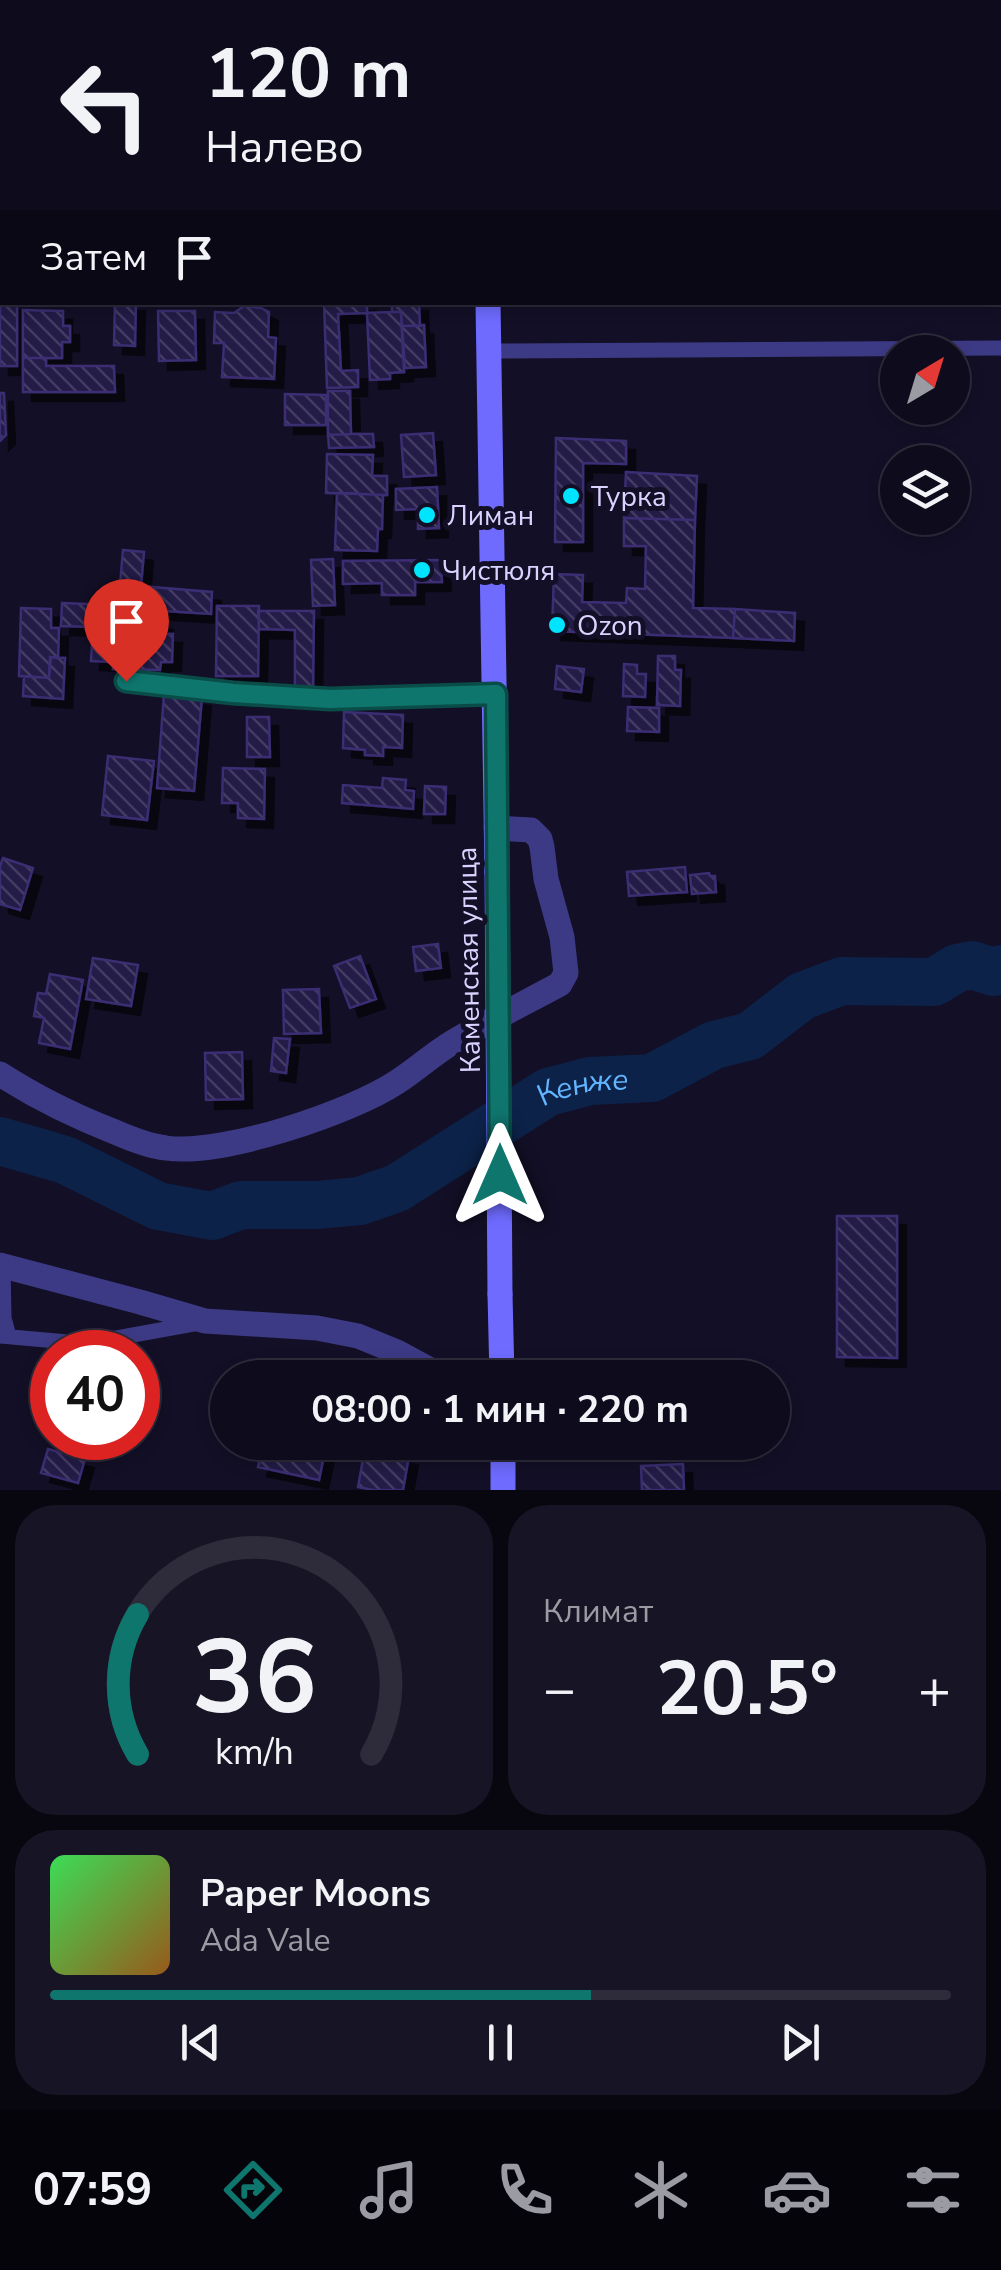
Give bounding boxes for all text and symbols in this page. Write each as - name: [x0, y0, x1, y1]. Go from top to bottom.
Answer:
- text: 120 m: [205, 26, 411, 122]
- icon: left: [40, 40, 170, 170]
- text: Налево: [205, 117, 364, 178]
- icon: arrive: [167, 230, 222, 285]
- text: Затем: [40, 232, 147, 283]
- north arrow: [880, 335, 970, 425]
- map controls: [880, 335, 970, 535]
- button: layers: [880, 445, 970, 535]
- place label: Турка: [591, 478, 667, 516]
- marker: Турка: [560, 485, 582, 507]
- place label: Лиман: [447, 497, 534, 535]
- marker: Лиман: [416, 504, 438, 526]
- place label: Чистюля: [442, 552, 555, 590]
- marker: Чистюля: [411, 559, 433, 581]
- pin: [84, 579, 169, 682]
- icon: arrive: [99, 594, 154, 649]
- place label: Ozon: [577, 607, 643, 645]
- marker: Ozon: [546, 614, 568, 636]
- street label: Каменская улица: [448, 846, 490, 1074]
- water label: Кенже: [528, 1059, 629, 1116]
- position arrow: [448, 1123, 552, 1227]
- speed limit sign: 40: [30, 1330, 160, 1460]
- text: 08:00 · 1 мин · 220 m: [311, 1384, 689, 1435]
- text: Климат: [543, 1590, 653, 1633]
- text: 36: [192, 1607, 316, 1749]
- text: 20.5°: [656, 1638, 838, 1740]
- text: −: [543, 1652, 576, 1727]
- text: +: [918, 1652, 951, 1727]
- text: km/h: [215, 1728, 293, 1777]
- text: Paper Moons: [200, 1868, 431, 1919]
- text: Ada Vale: [200, 1919, 331, 1962]
- icon: previous: [173, 2015, 228, 2070]
- icon: pause: [473, 2015, 528, 2070]
- icon: next: [773, 2015, 828, 2070]
- icon: directions: [218, 2155, 288, 2225]
- icon: music: [354, 2155, 424, 2225]
- icon: phone: [490, 2155, 560, 2225]
- icon: climate: [626, 2155, 696, 2225]
- icon: car: [762, 2155, 832, 2225]
- icon: filters: [898, 2155, 968, 2225]
- text: 07:59: [33, 2160, 152, 2221]

